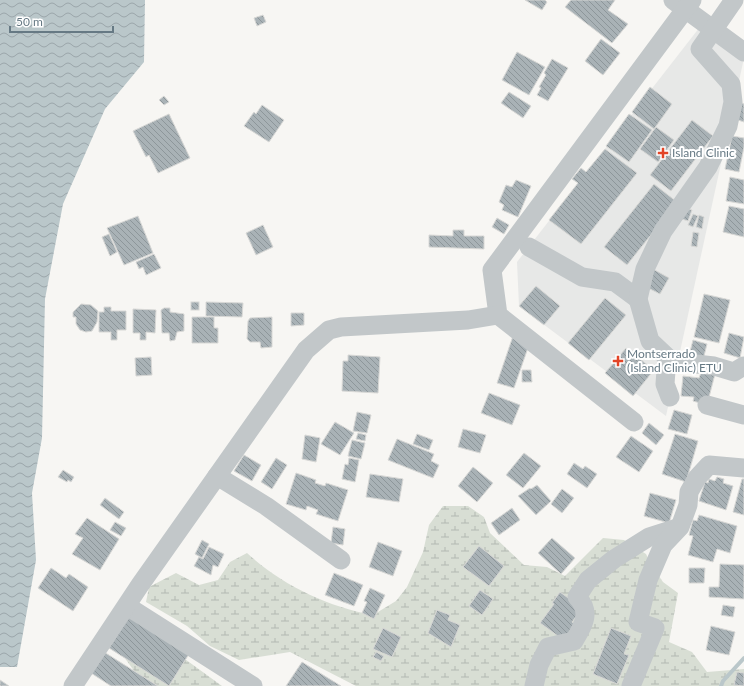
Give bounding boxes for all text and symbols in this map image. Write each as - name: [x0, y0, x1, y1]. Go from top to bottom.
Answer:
- scale bar: [10, 8, 113, 34]
- text: 50 m: [16, 14, 43, 29]
- place label: Island Clinic: [672, 145, 735, 160]
- marker: Island Clinic: [657, 147, 669, 159]
- place label: Montserrado (Island Clinic) ETU: [627, 346, 722, 375]
- marker: Montserrado (Island Clinic) ETU: [612, 355, 624, 367]

